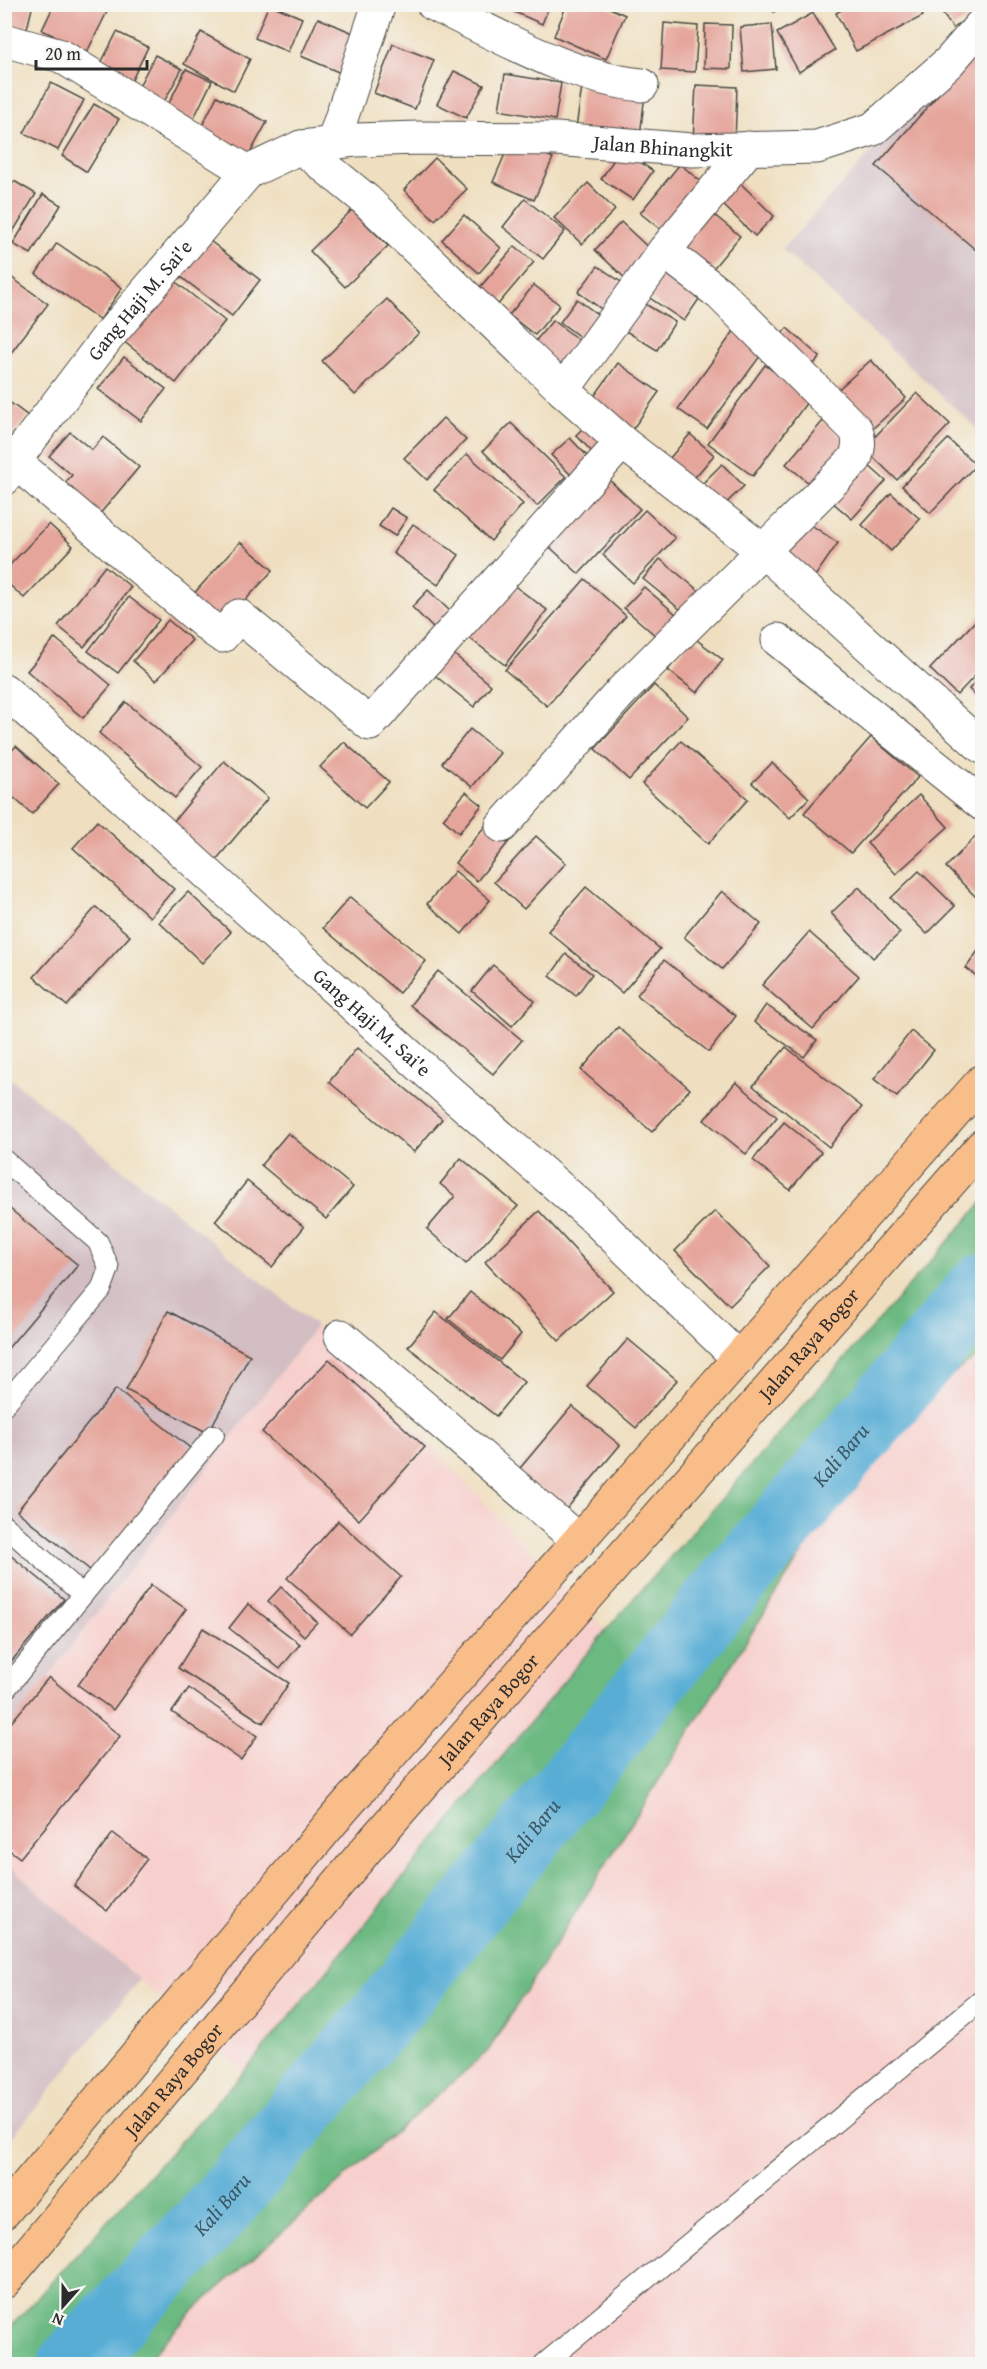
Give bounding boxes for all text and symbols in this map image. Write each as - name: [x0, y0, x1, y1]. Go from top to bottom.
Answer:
- scale bar: [36, 33, 147, 71]
- text: 20 m: [45, 40, 81, 67]
- street label: Jalan Bhinangkit: [589, 127, 733, 164]
- street label: Gang Haji M. Sai'e: [80, 233, 199, 366]
- street label: Gang Haji M. Sai'e: [307, 961, 438, 1083]
- street label: Jalan Raya Bogor: [749, 1281, 866, 1408]
- water label: Kali Baru: [804, 1416, 877, 1494]
- street label: Jalan Raya Bogor: [429, 1647, 545, 1774]
- water label: Kali Baru: [496, 1791, 568, 1870]
- street label: Jalan Raya Bogor: [115, 2016, 230, 2145]
- water label: Kali Baru: [185, 2165, 258, 2244]
- north arrow: [33, 2276, 93, 2336]
- text: N: [48, 2307, 67, 2333]

